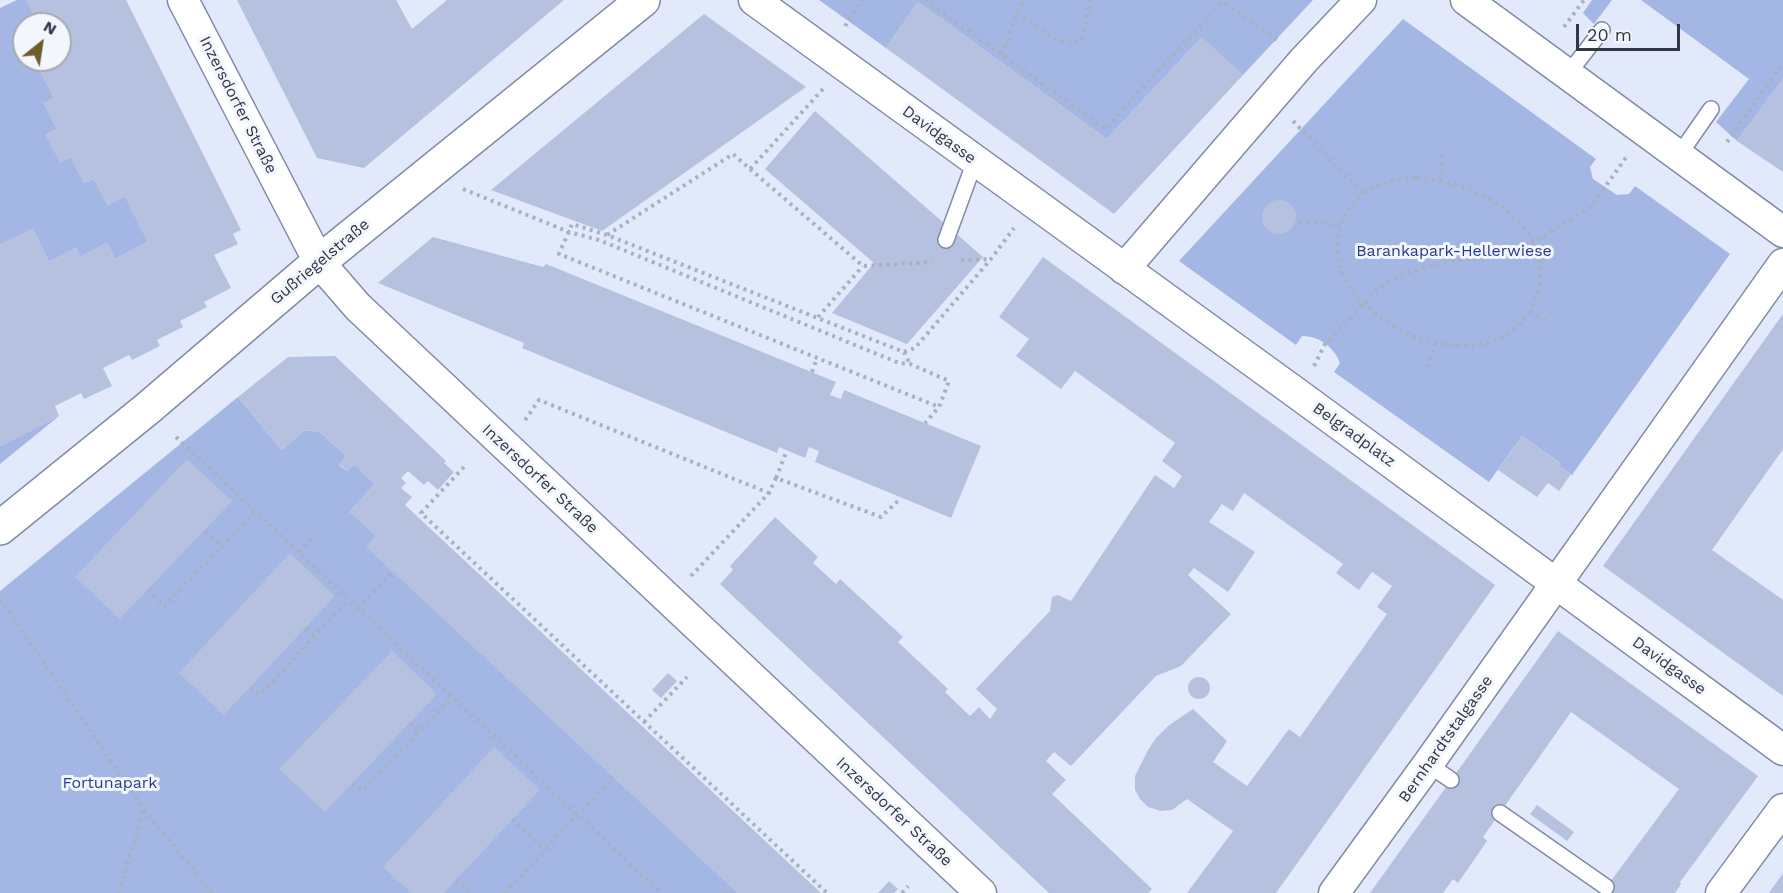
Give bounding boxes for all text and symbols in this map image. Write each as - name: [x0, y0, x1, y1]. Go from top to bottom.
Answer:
- north arrow: [12, 12, 72, 72]
- scale bar: [1579, 12, 1682, 50]
- text: N: [40, 17, 60, 39]
- text: 20 m: [1587, 24, 1632, 45]
- street label: Inzersdorfer Straße: [195, 33, 281, 177]
- street label: Davidgasse: [898, 102, 980, 168]
- street label: Gußriegelstraße: [266, 215, 374, 309]
- park label: Barankapark-Hellerwiese: [1356, 241, 1552, 261]
- street label: Belgradplatz: [1309, 399, 1399, 471]
- street label: Inzersdorfer Straße: [478, 420, 602, 538]
- street label: Davidgasse: [1628, 633, 1710, 699]
- street label: Bernhardtstalgasse: [1395, 672, 1497, 806]
- street label: Inzersdorfer Straße: [832, 753, 956, 871]
- park label: Fortunapark: [63, 773, 157, 793]

